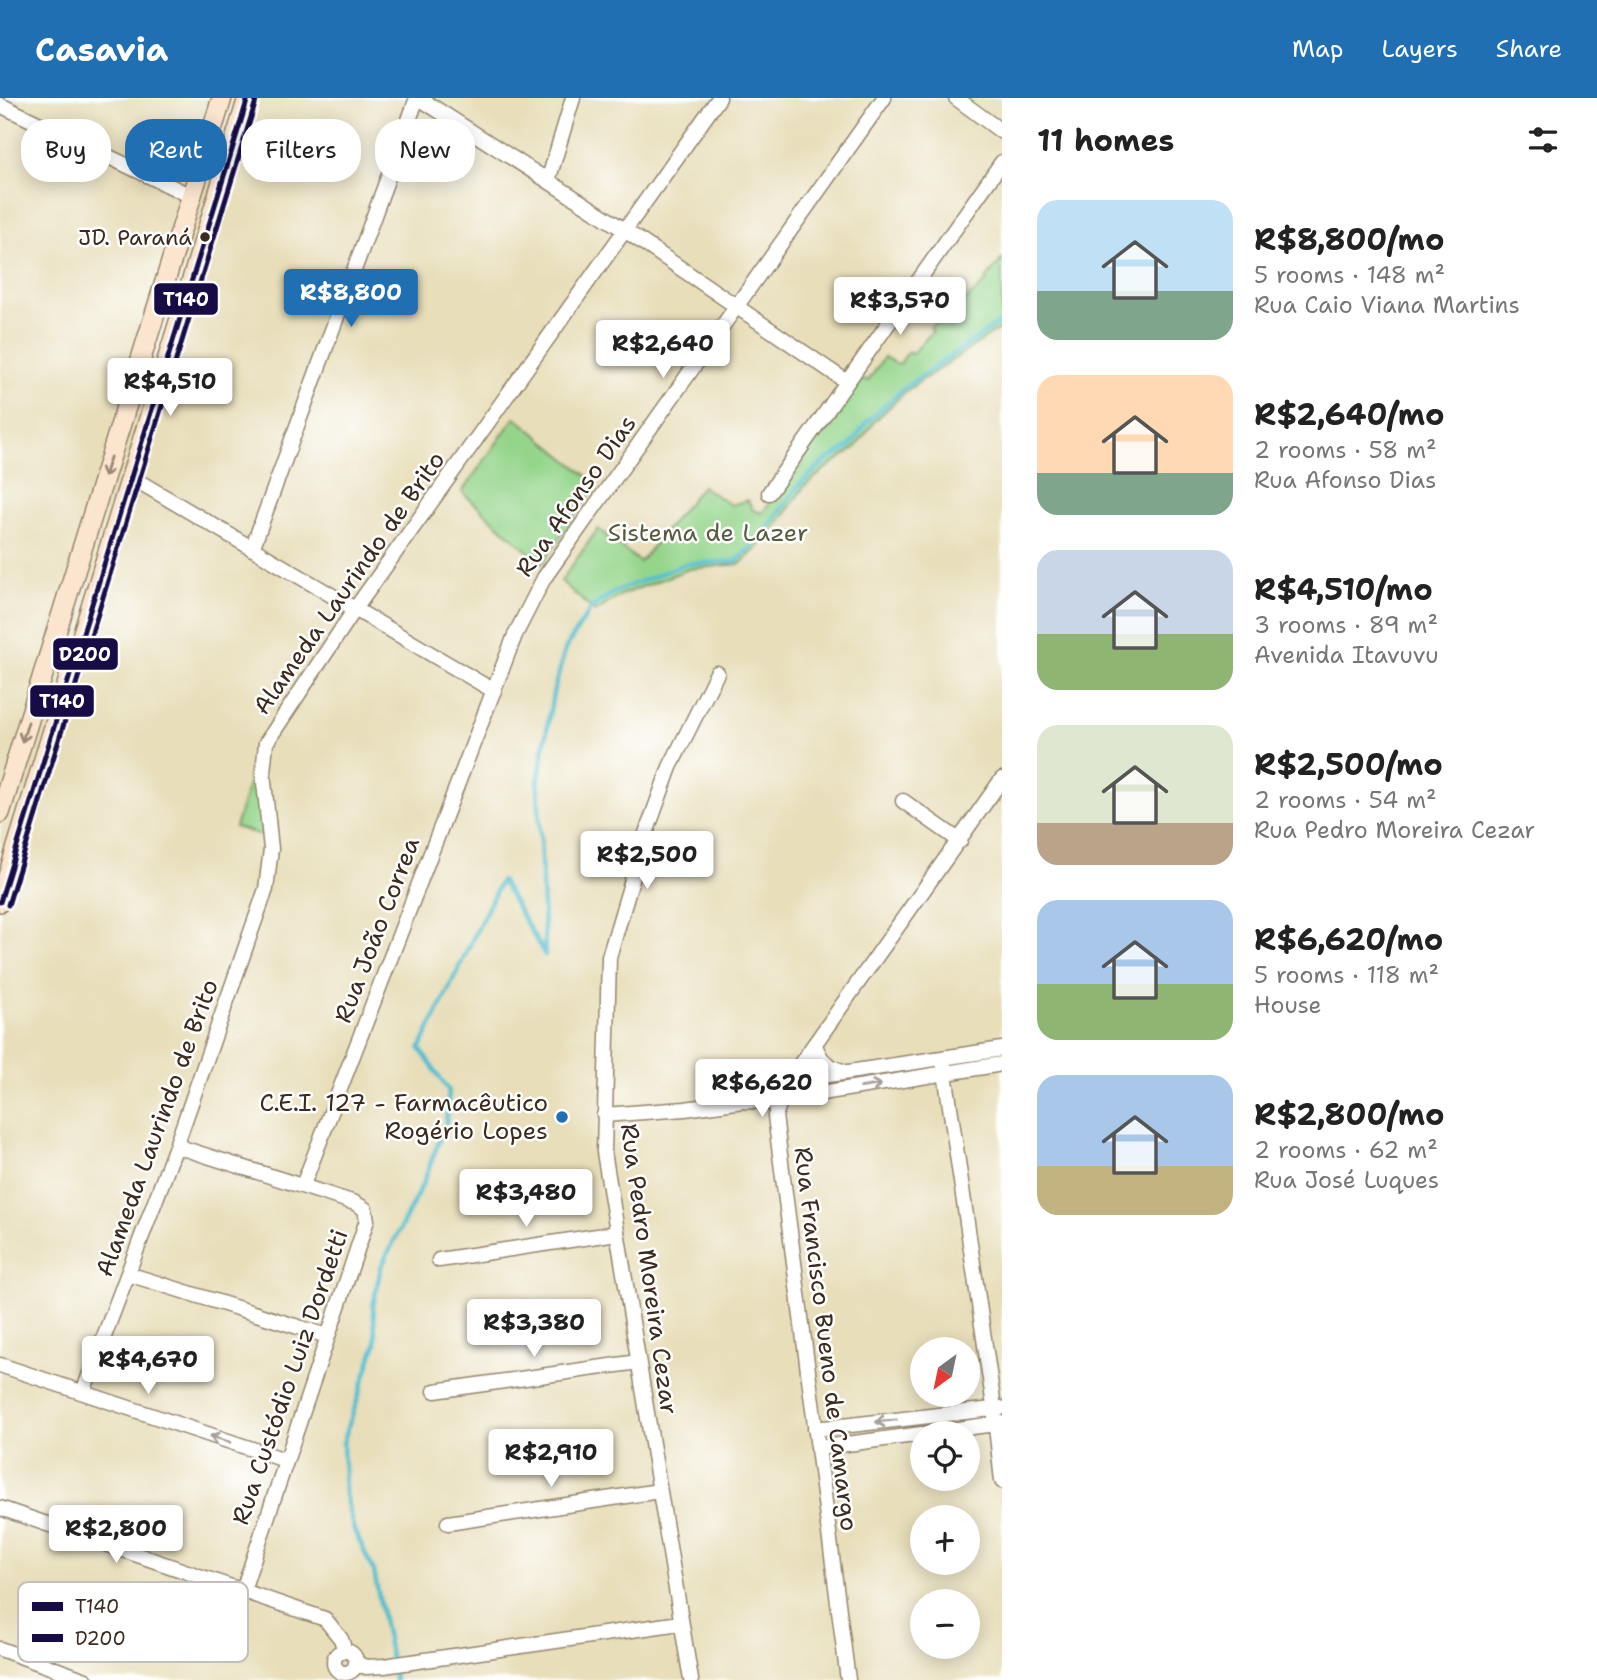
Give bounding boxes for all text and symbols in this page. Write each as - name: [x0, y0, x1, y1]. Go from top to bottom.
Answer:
- text: Casavia: [35, 27, 168, 72]
- text: Map: [1292, 33, 1343, 65]
- text: Layers: [1381, 33, 1458, 65]
- text: Share: [1496, 33, 1562, 65]
- chip: Buy: [21, 119, 111, 182]
- chip: Rent: [125, 119, 227, 182]
- chip: Filters: [241, 119, 361, 182]
- chip: New: [375, 119, 475, 182]
- text: 11 homes: [1037, 120, 1174, 161]
- icon: filters: [1524, 121, 1562, 159]
- text: R$8,800/mo: [1254, 219, 1444, 260]
- place label: JD. Paraná: [78, 223, 192, 252]
- icon: home: [1093, 228, 1177, 312]
- marker: JD. Paraná: [198, 230, 212, 244]
- text: 5 rooms · 148 m²: [1254, 260, 1445, 290]
- pin: R$8,800: [286, 270, 416, 329]
- text: R$8,800: [300, 277, 402, 307]
- pin: R$3,570: [835, 278, 965, 337]
- line badge: T140: [153, 282, 219, 316]
- text: R$3,570: [850, 285, 950, 315]
- text: T140: [163, 287, 209, 312]
- text: Rua Caio Viana Martins: [1254, 290, 1520, 320]
- pin: R$2,640: [598, 320, 728, 380]
- text: R$2,640: [612, 328, 714, 358]
- pin: R$4,510: [105, 358, 235, 418]
- text: R$4,510: [123, 366, 217, 396]
- text: R$2,640/mo: [1254, 394, 1444, 435]
- icon: home: [1093, 403, 1177, 487]
- street label: Rua Afonso Dias: [508, 409, 644, 583]
- text: 2 rooms · 58 m²: [1254, 435, 1437, 465]
- street label: Alameda Laurindo de Brito: [246, 445, 452, 721]
- one-way arrow: [100, 456, 113, 478]
- text: Rua Afonso Dias: [1254, 465, 1436, 495]
- park label: Sistema de Lazer: [608, 517, 808, 549]
- text: R$4,510/mo: [1254, 569, 1433, 610]
- icon: home: [1093, 578, 1177, 662]
- text: 3 rooms · 89 m²: [1254, 610, 1438, 640]
- line badge: D200: [52, 637, 119, 671]
- text: Avenida Itavuvu: [1254, 640, 1439, 670]
- text: D200: [59, 642, 111, 667]
- line badge: T140: [29, 684, 95, 718]
- text: T140: [39, 689, 85, 714]
- one-way arrow: [18, 720, 31, 742]
- text: R$2,500/mo: [1254, 744, 1443, 785]
- icon: home: [1093, 753, 1177, 837]
- text: 2 rooms · 54 m²: [1254, 785, 1437, 815]
- text: Rua Pedro Moreira Cezar: [1254, 815, 1535, 845]
- pin: R$2,500: [582, 832, 712, 891]
- street label: Rua João Correa: [327, 833, 427, 1027]
- text: R$2,500: [596, 839, 698, 869]
- text: R$6,620/mo: [1254, 919, 1443, 960]
- icon: home: [1093, 928, 1177, 1012]
- text: 5 rooms · 118 m²: [1254, 960, 1439, 990]
- street label: Alameda Laurindo de Brito: [88, 975, 226, 1281]
- text: House: [1254, 990, 1322, 1020]
- pin: R$6,620: [697, 1060, 827, 1119]
- text: R$6,620: [711, 1067, 813, 1097]
- one-way arrow: [859, 1079, 882, 1092]
- place label: C.E.I. 127 - Farmacêutico Rogério Lopes: [259, 1087, 548, 1147]
- text: R$2,800/mo: [1254, 1094, 1444, 1135]
- icon: home: [1093, 1103, 1177, 1187]
- marker: C.E.I. 127 - Farmacêutico Rogério Lopes: [554, 1109, 570, 1125]
- street label: Rua Pedro Moreira Cezar: [613, 1121, 685, 1417]
- text: 2 rooms · 62 m²: [1254, 1135, 1438, 1165]
- street label: Rua Francisco Bueno de Camargo: [787, 1145, 865, 1533]
- text: Rua José Luques: [1254, 1165, 1439, 1195]
- pin: R$3,480: [461, 1170, 591, 1229]
- text: R$3,480: [475, 1177, 577, 1207]
- street label: Rua Custódio Luiz Dordetti: [224, 1225, 356, 1529]
- pin: R$3,380: [469, 1300, 599, 1359]
- text: R$3,380: [483, 1307, 585, 1337]
- pin: R$4,670: [83, 1336, 213, 1396]
- north arrow: [910, 1337, 980, 1407]
- map controls: [910, 1337, 980, 1659]
- text: R$4,670: [98, 1344, 198, 1374]
- one-way arrow: [875, 1414, 897, 1427]
- button: locate: [910, 1421, 980, 1491]
- pin: R$2,910: [486, 1430, 616, 1489]
- one-way arrow: [210, 1432, 232, 1444]
- text: R$2,910: [504, 1437, 598, 1467]
- button: +: [910, 1505, 980, 1575]
- pin: R$2,800: [51, 1506, 181, 1565]
- text: R$2,800: [65, 1513, 167, 1543]
- legend: [18, 1582, 248, 1662]
- button: −: [910, 1589, 980, 1659]
- text: T140: [75, 1594, 119, 1619]
- text: D200: [75, 1626, 126, 1651]

